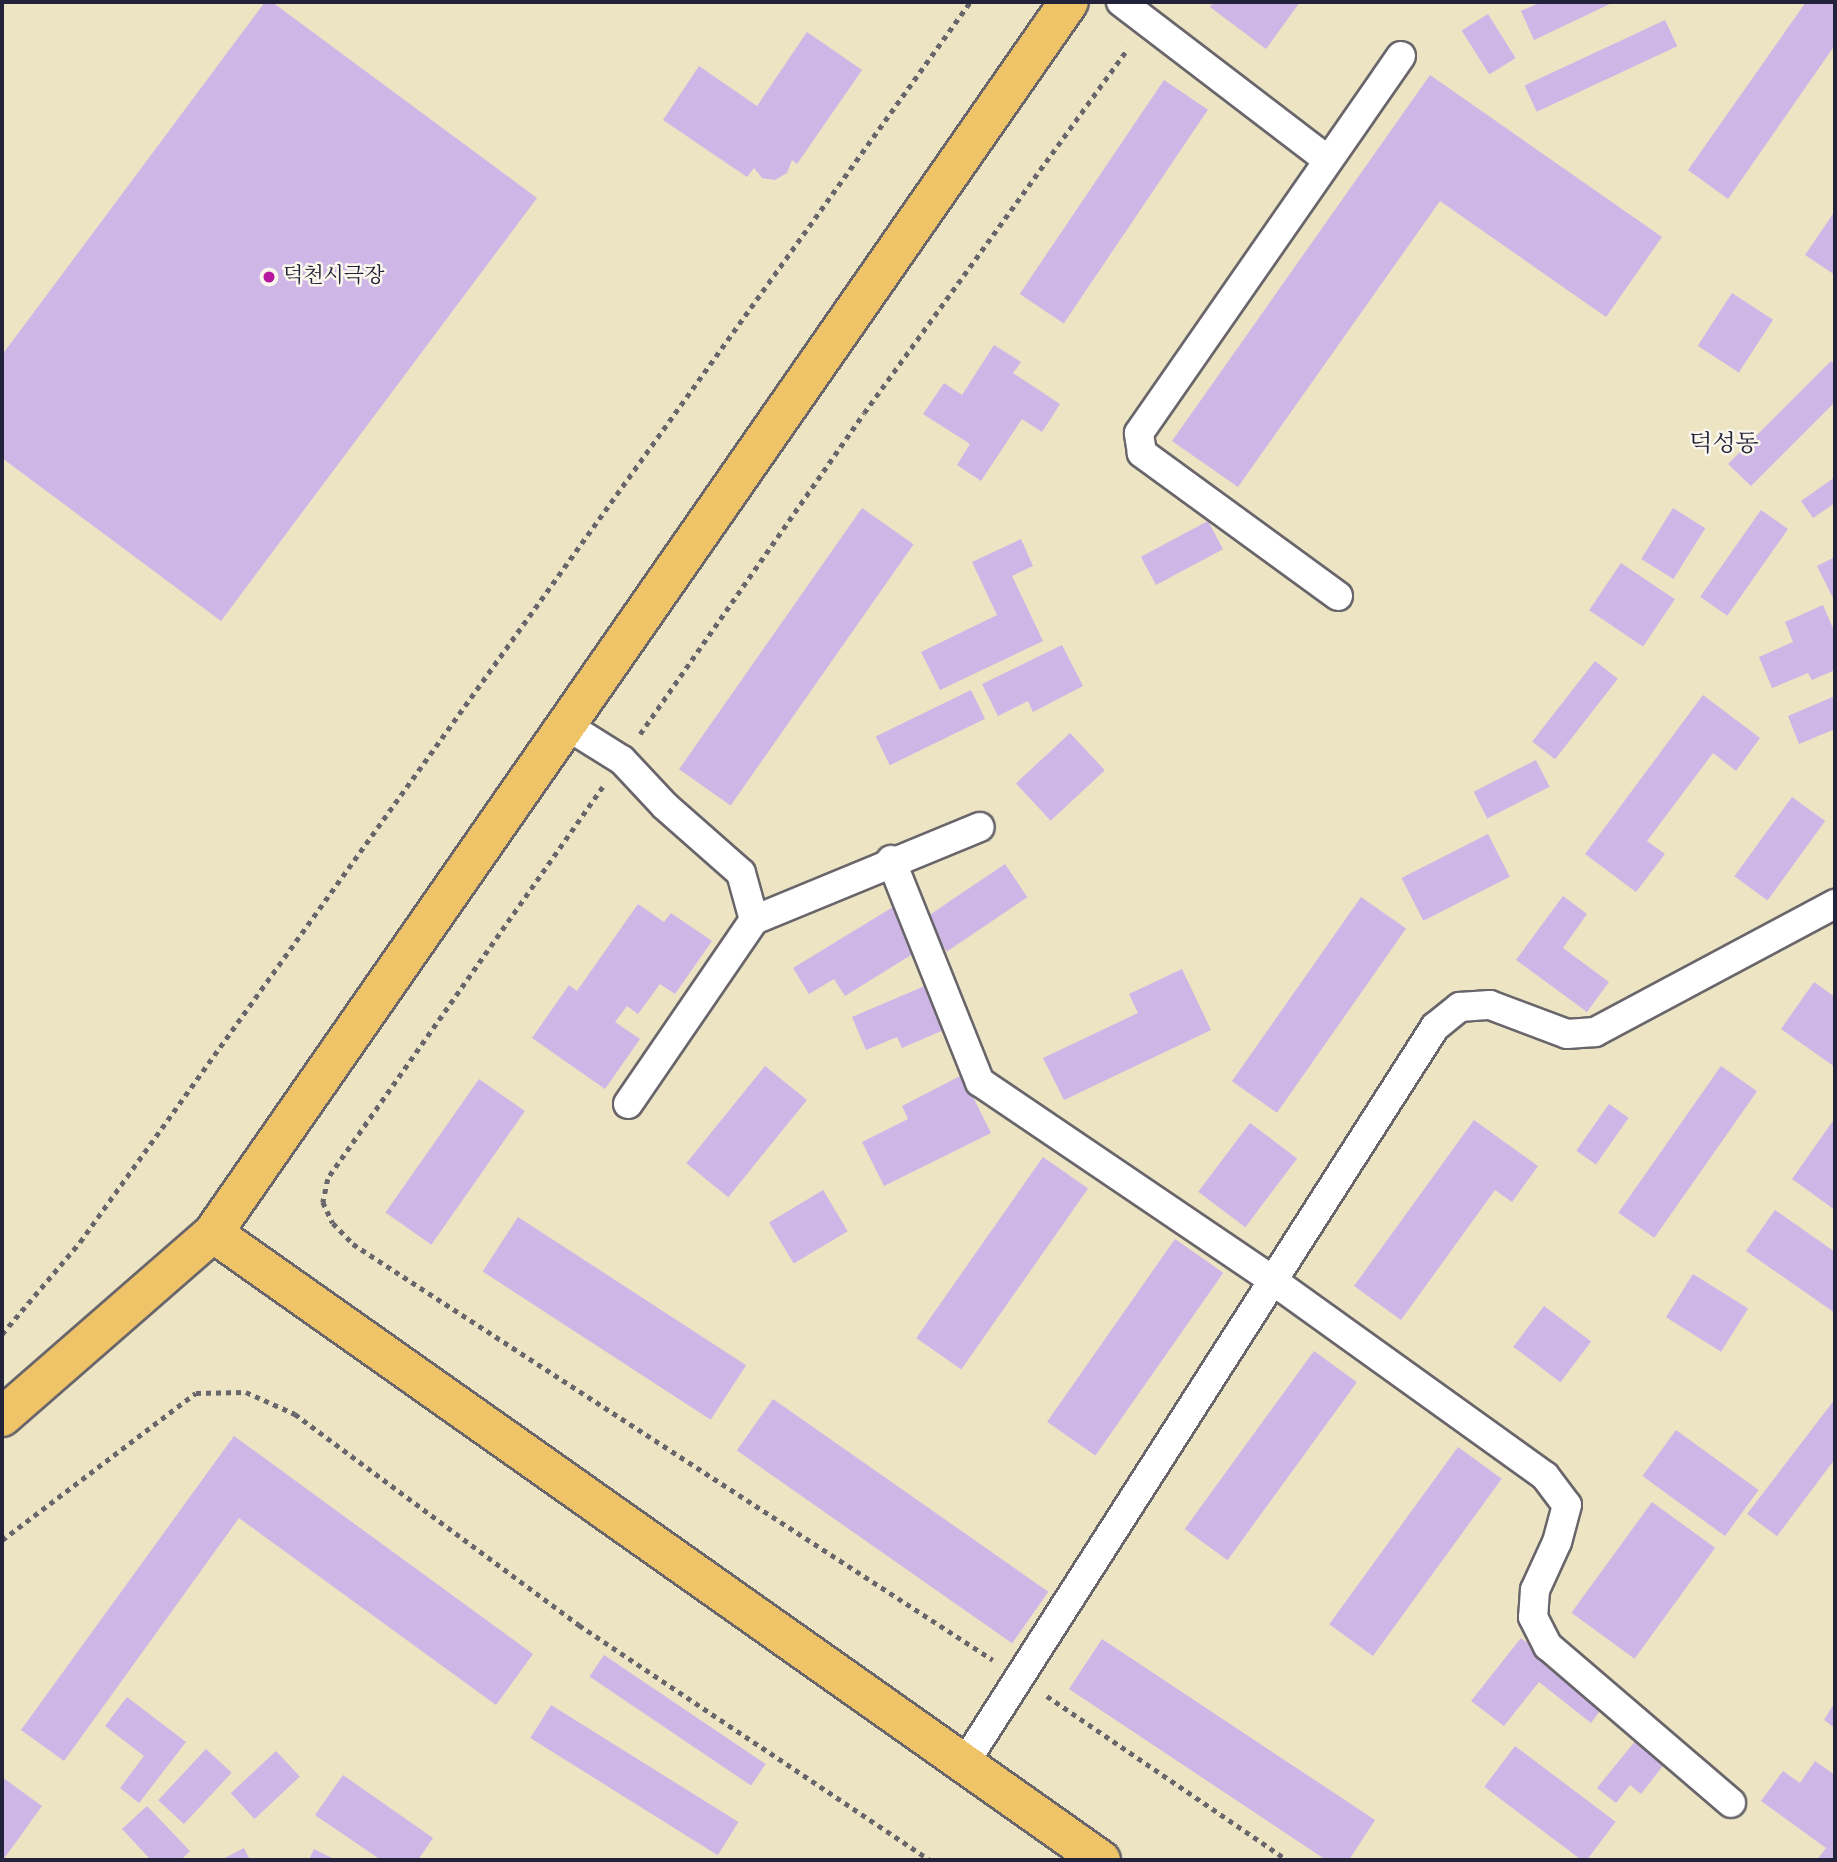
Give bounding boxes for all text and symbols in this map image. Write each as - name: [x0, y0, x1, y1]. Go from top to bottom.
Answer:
- place label: 덕천시극장: [283, 264, 384, 290]
- marker: 덕천시극장: [261, 269, 277, 285]
- district label: 덕성동: [1689, 431, 1759, 459]

